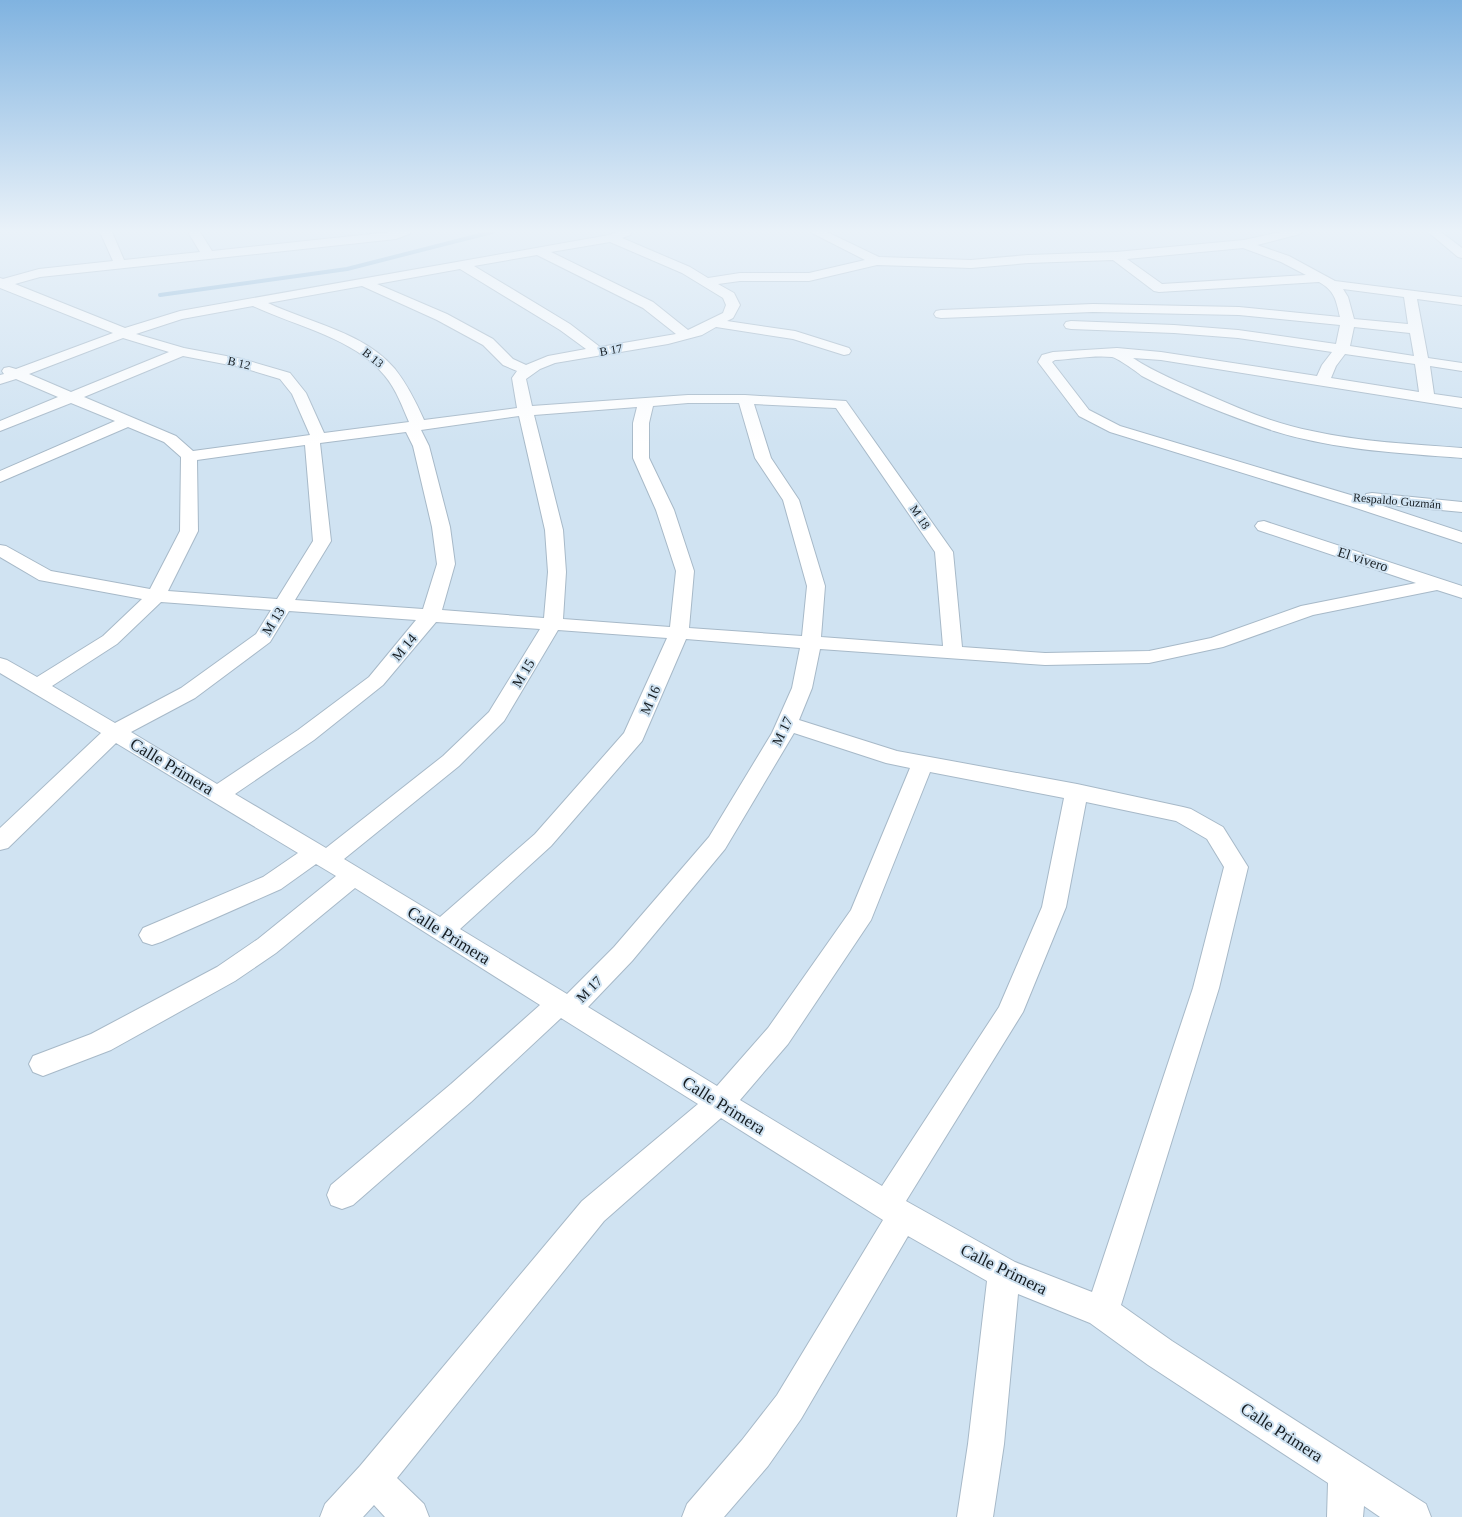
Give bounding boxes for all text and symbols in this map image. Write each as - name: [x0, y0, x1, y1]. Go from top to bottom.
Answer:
- street label: B 17: [598, 341, 624, 359]
- street label: B 13: [360, 345, 386, 371]
- street label: B 12: [226, 354, 252, 372]
- street label: Respaldo Guzmán: [1352, 490, 1442, 512]
- street label: M 18: [907, 502, 933, 532]
- street label: El vivero: [1336, 544, 1390, 575]
- street label: M 13: [259, 605, 288, 638]
- street label: M 14: [389, 631, 420, 664]
- street label: M 15: [509, 657, 538, 690]
- street label: M 16: [638, 683, 663, 717]
- street label: M 17: [769, 714, 796, 748]
- street label: Calle Primera: [127, 734, 217, 799]
- street label: Calle Primera: [404, 902, 494, 969]
- street label: M 17: [574, 973, 605, 1005]
- street label: Calle Primera: [679, 1072, 769, 1139]
- street label: Calle Primera: [957, 1240, 1051, 1299]
- street label: Calle Primera: [1237, 1399, 1327, 1466]

